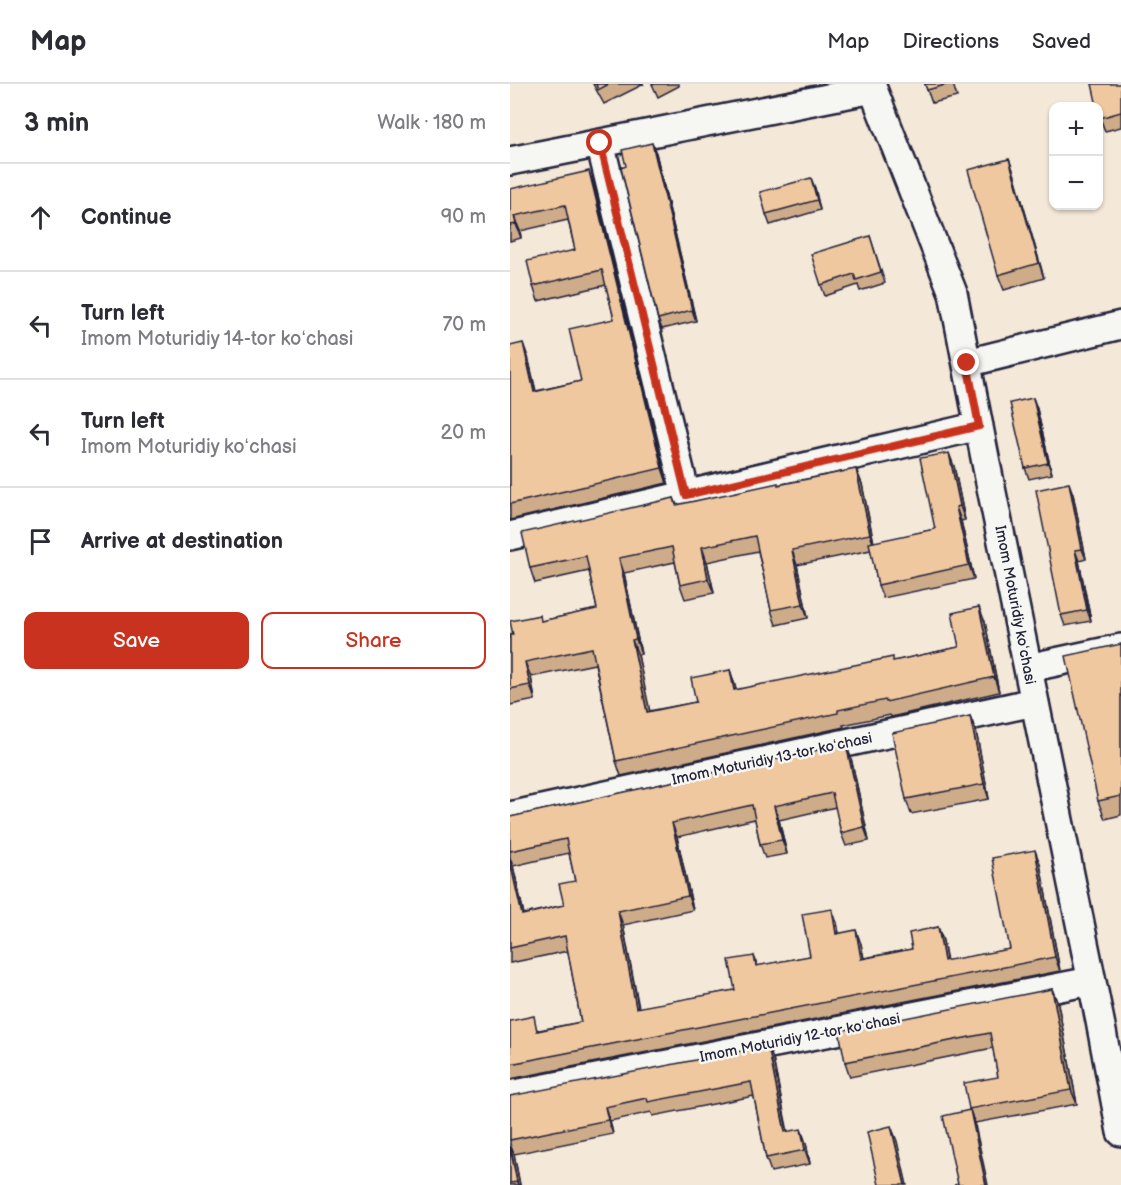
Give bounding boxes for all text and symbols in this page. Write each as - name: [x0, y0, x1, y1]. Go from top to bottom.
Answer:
- text: Map: [30, 25, 86, 58]
- text: Map: [827, 29, 870, 54]
- text: Directions: [903, 29, 999, 54]
- text: Saved: [1032, 29, 1091, 54]
- map controls: [1049, 102, 1103, 210]
- button: +: [1049, 102, 1103, 156]
- text: 3 min: [24, 108, 89, 139]
- text: Walk · 180 m: [377, 111, 486, 135]
- route start: [586, 129, 612, 155]
- button: −: [1049, 156, 1103, 210]
- icon: ahead: [24, 201, 57, 234]
- text: Continue: [81, 204, 171, 231]
- text: 90 m: [441, 205, 486, 229]
- text: Turn left: [81, 300, 165, 327]
- icon: left: [24, 309, 57, 342]
- text: 70 m: [442, 313, 486, 337]
- text: Imom Moturidiy 14-tor koʻchasi: [81, 327, 353, 351]
- route end: [953, 349, 979, 375]
- text: Turn left: [81, 408, 165, 435]
- icon: left: [24, 417, 57, 450]
- text: 20 m: [441, 421, 486, 445]
- text: Imom Moturidiy koʻchasi: [81, 435, 297, 459]
- street label: Imom Moturidiy koʻchasi: [990, 524, 1040, 686]
- icon: arrive: [24, 525, 57, 558]
- text: Arrive at destination: [81, 528, 283, 555]
- button: Save: [24, 612, 249, 669]
- button: Share: [261, 612, 486, 669]
- street label: Imom Moturidiy 13-tor koʻchasi: [670, 728, 874, 790]
- street label: Imom Moturidiy 12-tor koʻchasi: [698, 1009, 902, 1067]

